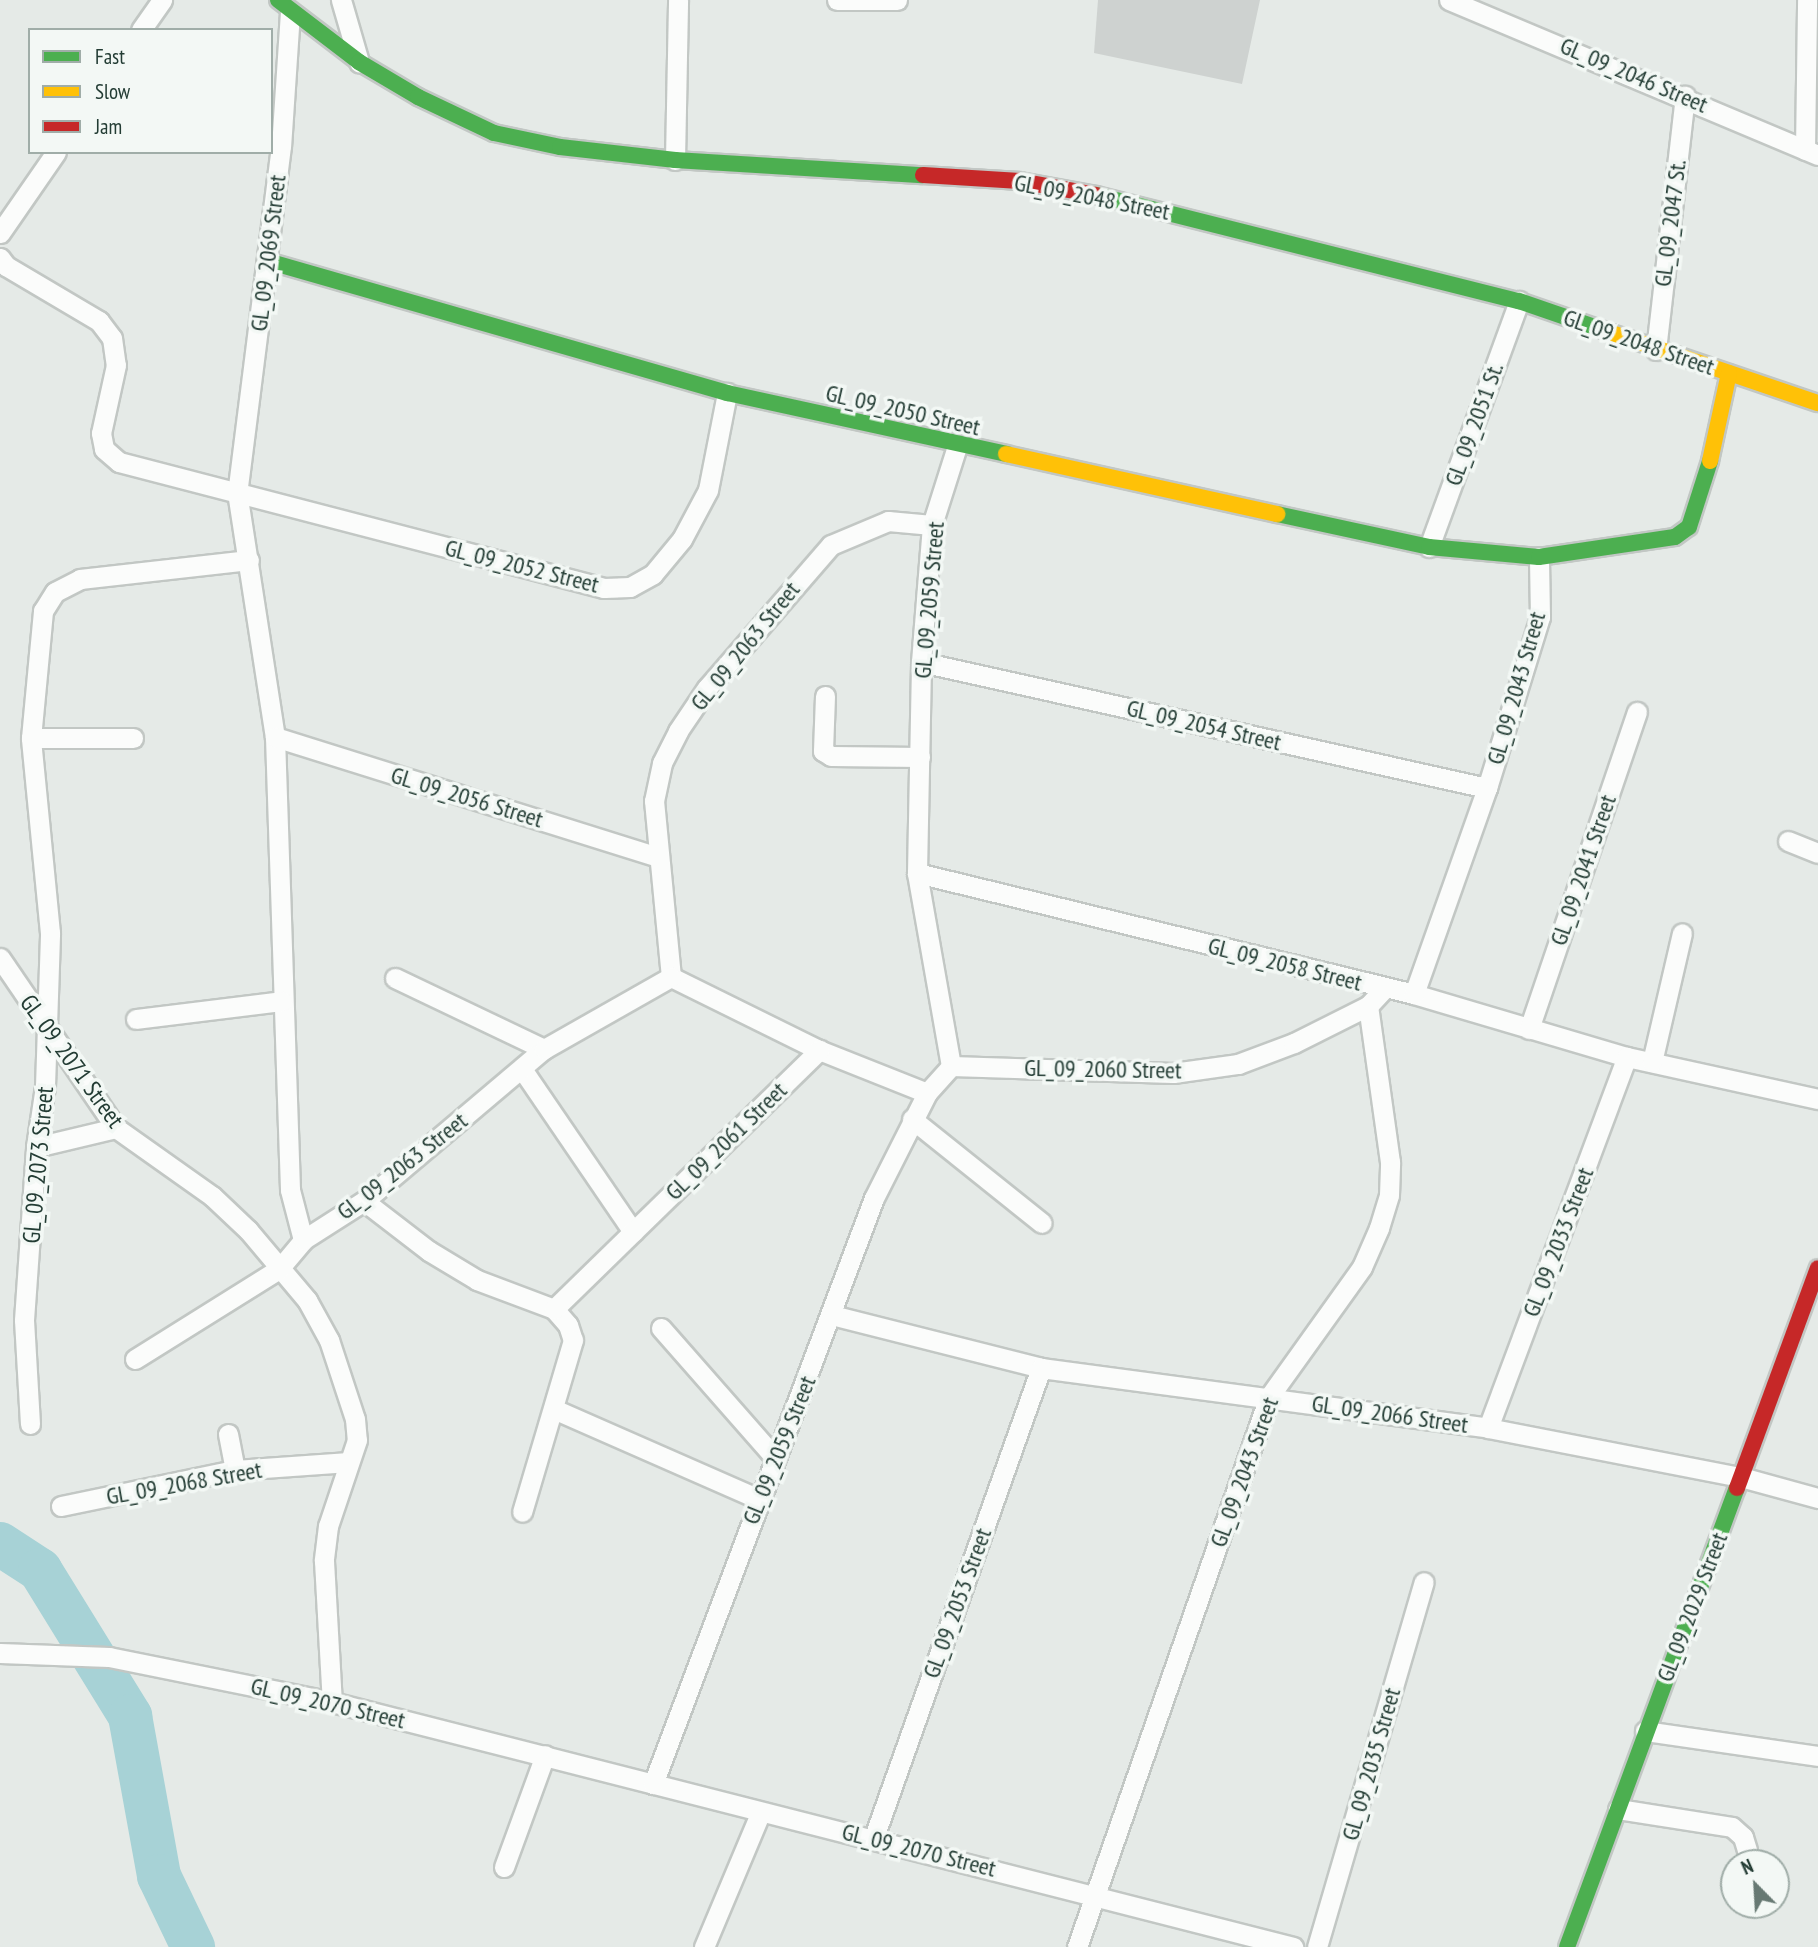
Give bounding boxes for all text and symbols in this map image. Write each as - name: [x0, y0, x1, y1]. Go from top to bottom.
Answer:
- legend: [28, 28, 273, 154]
- street label: GL_09_2046 Street: [1556, 31, 1712, 119]
- text: Fast: [95, 43, 125, 70]
- text: Slow: [95, 78, 130, 105]
- text: Jam: [95, 113, 122, 140]
- street label: GL_09_2047 St.: [1648, 157, 1692, 289]
- street label: GL_09_2048 Street: [1012, 168, 1172, 226]
- street label: GL_09_2069 Street: [244, 173, 292, 333]
- street label: GL_09_2048 Street: [1560, 303, 1718, 381]
- street label: GL_09_2051 St.: [1438, 359, 1510, 489]
- street label: GL_09_2050 Street: [823, 378, 983, 442]
- street label: GL_09_2059 Street: [908, 520, 950, 680]
- street label: GL_09_2052 Street: [442, 533, 602, 599]
- street label: GL_09_2063 Street: [684, 576, 806, 716]
- street label: GL_09_2043 Street: [1480, 608, 1552, 768]
- street label: GL_09_2054 Street: [1124, 693, 1284, 757]
- street label: GL_09_2056 Street: [388, 760, 546, 834]
- street label: GL_09_2041 Street: [1544, 791, 1622, 949]
- street label: GL_09_2058 Street: [1205, 931, 1365, 997]
- street label: GL_09_2071 Street: [14, 989, 130, 1133]
- street label: GL_09_2060 Street: [1024, 1053, 1182, 1085]
- street label: GL_09_2061 Street: [659, 1076, 793, 1206]
- street label: GL_09_2073 Street: [17, 1085, 59, 1245]
- street label: GL_09_2063 Street: [331, 1106, 473, 1226]
- street label: GL_09_2033 Street: [1516, 1163, 1600, 1321]
- street label: GL_09_2059 Street: [736, 1372, 822, 1528]
- street label: GL_09_2066 Street: [1310, 1389, 1470, 1439]
- street label: GL_09_2043 Street: [1204, 1393, 1284, 1551]
- street label: GL_09_2068 Street: [104, 1455, 264, 1511]
- street label: GL_09_2053 Street: [917, 1524, 997, 1682]
- street label: GL_09_2029 Street: [1650, 1528, 1734, 1686]
- street label: GL_09_2070 Street: [248, 1671, 408, 1735]
- street label: GL_09_2035 Street: [1335, 1684, 1407, 1844]
- street label: GL_09_2070 Street: [839, 1817, 999, 1883]
- north arrow: [1720, 1849, 1790, 1919]
- text: N: [1738, 1854, 1757, 1880]

